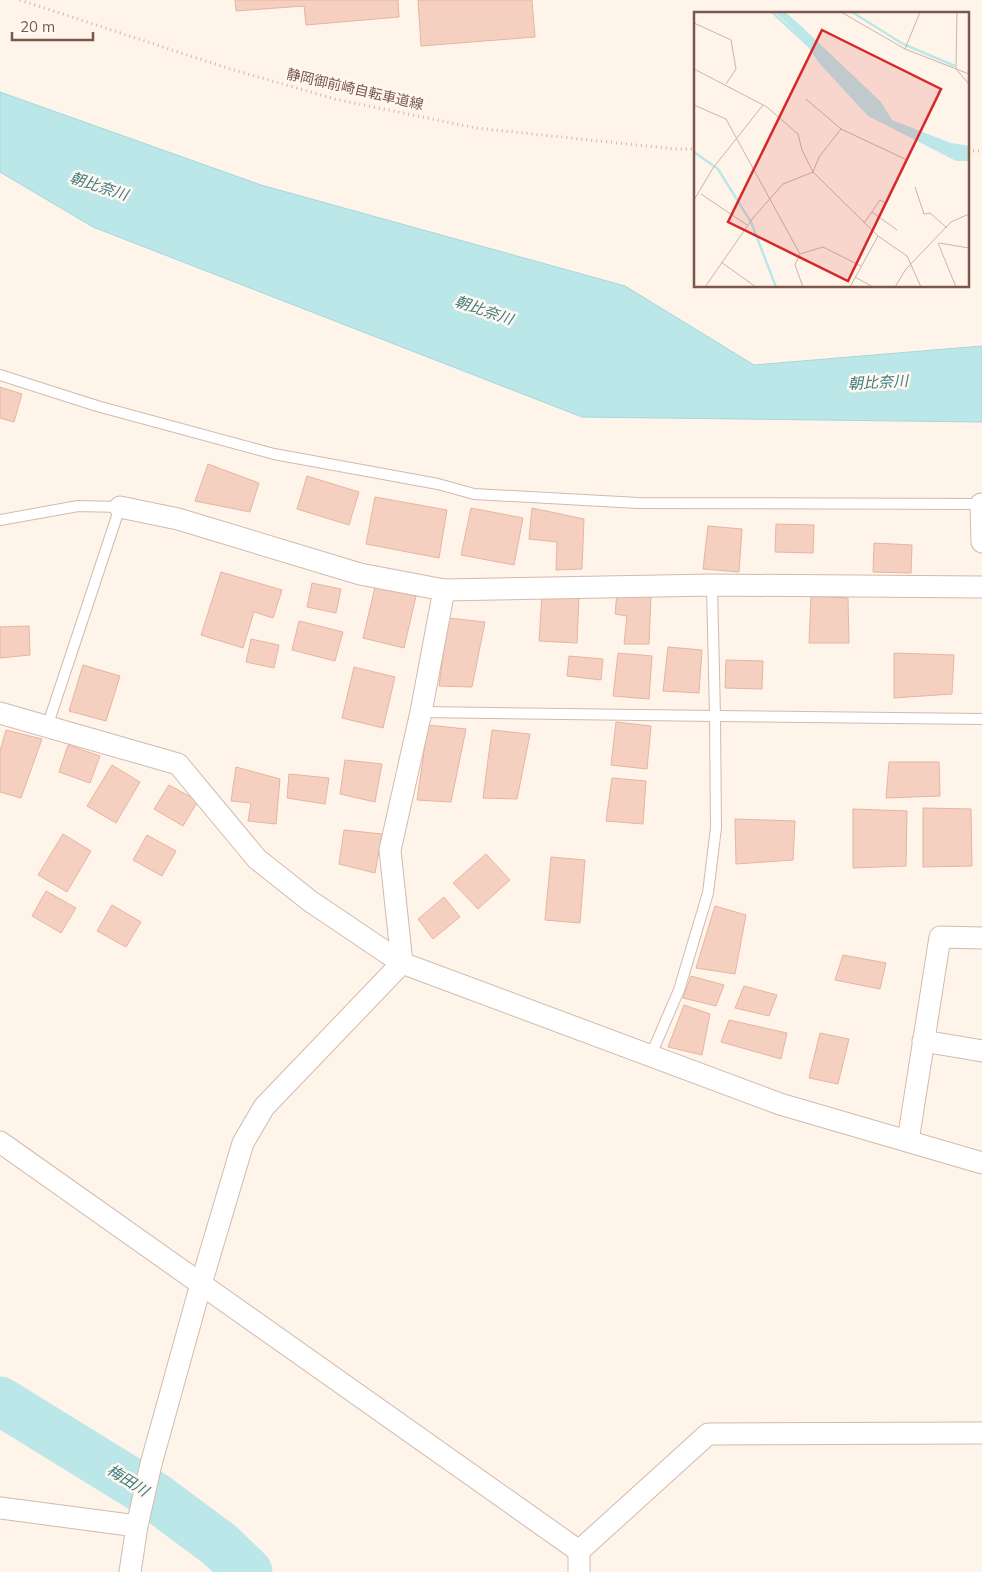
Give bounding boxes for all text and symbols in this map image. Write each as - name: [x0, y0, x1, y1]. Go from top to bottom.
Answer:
- scale bar: [12, 10, 94, 42]
- inset map: [694, 12, 970, 288]
- text: 20 m: [20, 17, 55, 36]
- street label: 静岡御前崎自転車道線: [285, 64, 425, 114]
- water label: 朝比奈川: [68, 168, 132, 205]
- water label: 朝比奈川: [453, 291, 517, 329]
- water label: 朝比奈川: [848, 371, 910, 393]
- water label: 梅田川: [104, 1460, 154, 1501]

